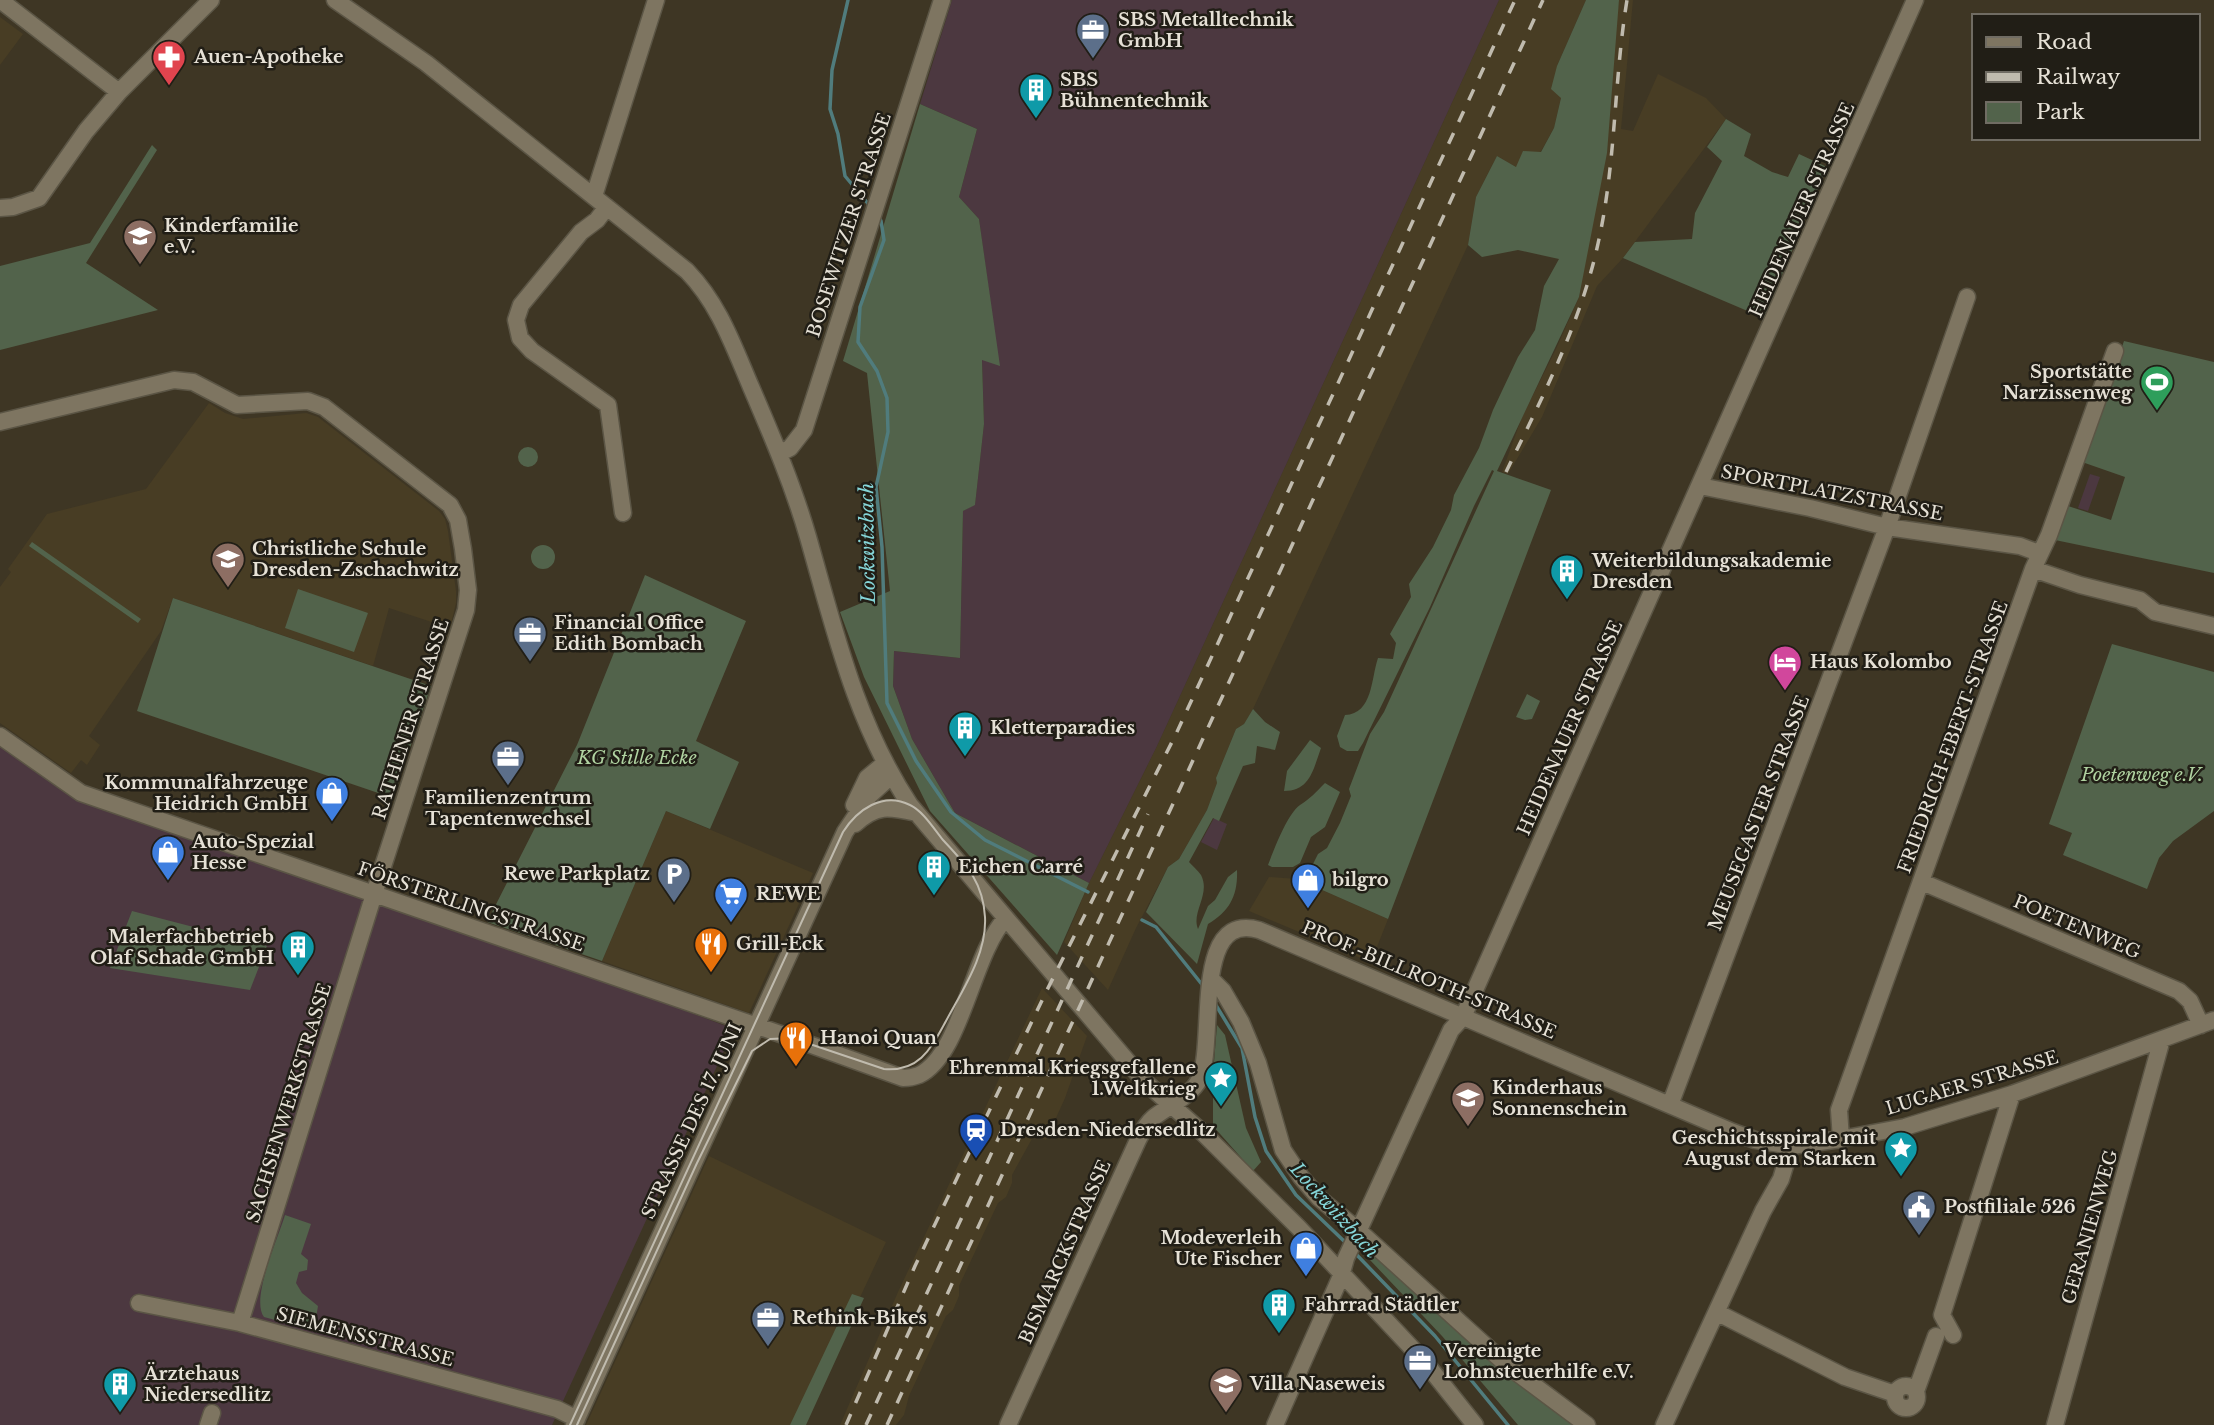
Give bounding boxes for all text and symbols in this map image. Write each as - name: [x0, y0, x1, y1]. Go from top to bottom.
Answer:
- place label: SBS Metalltechnik GmbH: [1118, 9, 1295, 52]
- office icon: SBS Metalltechnik GmbH: [1074, 11, 1112, 60]
- legend: [1972, 14, 2200, 140]
- text: Road: [2036, 29, 2092, 55]
- pharmacy icon: Auen-Apotheke: [150, 38, 188, 87]
- place label: Auen-Apotheke: [193, 46, 344, 68]
- text: Railway: [2036, 64, 2121, 90]
- place label: SBS Bühnentechnik: [1060, 69, 1210, 112]
- building icon: SBS Bühnentechnik: [1017, 71, 1055, 120]
- street label: HEIDENAUER STRASSE: [1745, 99, 1859, 321]
- text: Park: [2036, 99, 2085, 125]
- street label: BOSEWITZER STRASSE: [802, 110, 896, 340]
- place label: Kinderfamilie e.V.: [164, 215, 299, 258]
- school or university icon: Kinderfamilie e.V.: [121, 217, 159, 266]
- place label: Sportstätte Narzissenweg: [2003, 361, 2133, 404]
- sports icon: Sportstätte Narzissenweg: [2138, 363, 2176, 412]
- street label: SPORTPLATZSTRASSE: [1719, 461, 1945, 525]
- water label: Lockwitzbach: [855, 482, 880, 605]
- place label: Christliche Schule Dresden-Zschachwitz: [252, 538, 459, 581]
- school or university icon: Christliche Schule Dresden-Zschachwitz: [209, 540, 247, 589]
- place label: Weiterbildungsakademie Dresden: [1591, 550, 1831, 593]
- building icon: Weiterbildungsakademie Dresden: [1548, 552, 1586, 601]
- street label: FRIEDRICH-EBERT-STRASSE: [1893, 598, 2013, 876]
- place label: Financial Office Edith Bombach: [554, 612, 704, 655]
- office icon: Financial Office Edith Bombach: [511, 614, 549, 663]
- street label: RATHENER STRASSE: [368, 616, 454, 822]
- street label: HEIDENAUER STRASSE: [1513, 617, 1627, 839]
- hotel icon: Haus Kolombo: [1766, 643, 1804, 692]
- place label: Haus Kolombo: [1810, 651, 1952, 673]
- street label: MEUSEGASTER STRASSE: [1704, 692, 1814, 934]
- building icon: Kletterparadies: [946, 709, 984, 758]
- place label: Kletterparadies: [990, 717, 1135, 739]
- office icon: Familienzentrum Tapentenwechsel: [489, 738, 527, 787]
- park label: KG Stille Ecke: [576, 747, 697, 769]
- park label: Poetenweg e.V.: [2080, 764, 2204, 786]
- place label: Kommunalfahrzeuge Heidrich GmbH: [104, 772, 308, 815]
- shop icon: Kommunalfahrzeuge Heidrich GmbH: [313, 774, 351, 823]
- place label: Familienzentrum Tapentenwechsel: [424, 787, 592, 830]
- place label: Auto-Spezial Hesse: [191, 831, 315, 874]
- shop icon: Auto-Spezial Hesse: [149, 833, 187, 882]
- building icon: Eichen Carré: [915, 848, 953, 897]
- parking icon: Rewe Parkplatz: [655, 855, 693, 904]
- place label: Eichen Carré: [958, 856, 1083, 878]
- street label: FÖRSTERLINGSTRASSE: [355, 857, 588, 956]
- shop icon: bilgro: [1289, 861, 1327, 910]
- place label: Rewe Parkplatz: [504, 863, 650, 885]
- place label: bilgro: [1331, 869, 1389, 891]
- supermarket icon: REWE: [712, 875, 750, 924]
- place label: REWE: [756, 883, 821, 905]
- street label: POETENWEG: [2010, 890, 2144, 964]
- street label: PROF.-BILLROTH-STRASSE: [1298, 916, 1560, 1044]
- restaurant icon: Grill-Eck: [692, 925, 730, 974]
- place label: Malerfachbetrieb Olaf Schade GmbH: [90, 926, 274, 969]
- building icon: Malerfachbetrieb Olaf Schade GmbH: [279, 928, 317, 977]
- place label: Grill-Eck: [736, 933, 825, 955]
- street label: SACHSENWERKSTRASSE: [242, 980, 336, 1226]
- restaurant icon: Hanoi Quan: [777, 1019, 815, 1068]
- street label: STRASSE DES 17. JUNI: [637, 1020, 747, 1222]
- place label: Hanoi Quan: [820, 1027, 937, 1049]
- street label: LUGAER STRASSE: [1883, 1046, 2061, 1120]
- place label: Ehrenmal Kriegsgefallene 1.Weltkrieg: [949, 1057, 1197, 1100]
- place icon: Ehrenmal Kriegsgefallene 1.Weltkrieg: [1202, 1059, 1240, 1108]
- place label: Kinderhaus Sonnenschein: [1492, 1077, 1627, 1120]
- school or university icon: Kinderhaus Sonnenschein: [1449, 1079, 1487, 1128]
- station icon: Dresden-Niedersedlitz: [957, 1111, 995, 1160]
- place label: Dresden-Niedersedlitz: [1000, 1119, 1215, 1141]
- place label: Geschichtsspirale mit August dem Starken: [1672, 1127, 1876, 1170]
- place icon: Geschichtsspirale mit August dem Starken: [1882, 1129, 1920, 1178]
- street label: GERANIENWEG: [2057, 1147, 2123, 1307]
- street label: BISMARCKSTRASSE: [1014, 1157, 1116, 1347]
- water label: Lockwitzbach: [1285, 1157, 1384, 1263]
- public building icon: Postfiliale 526: [1900, 1188, 1938, 1237]
- place label: Postfiliale 526: [1944, 1196, 2076, 1218]
- place label: Modeverleih Ute Fischer: [1161, 1227, 1282, 1270]
- shop icon: Modeverleih Ute Fischer: [1287, 1229, 1325, 1278]
- building icon: Fahrrad Städtler: [1260, 1286, 1298, 1335]
- place label: Fahrrad Städtler: [1304, 1294, 1459, 1316]
- office icon: Rethink-Bikes: [749, 1299, 787, 1348]
- street label: SIEMENSSTRASSE: [274, 1303, 456, 1371]
- place label: Rethink-Bikes: [792, 1307, 927, 1329]
- place label: Vereinigte Lohnsteuerhilfe e.V.: [1443, 1340, 1634, 1383]
- office icon: Vereinigte Lohnsteuerhilfe e.V.: [1401, 1342, 1439, 1391]
- place label: Ärztehaus Niedersedlitz: [143, 1362, 271, 1406]
- building icon: Ärztehaus Niedersedlitz: [101, 1365, 139, 1414]
- school or university icon: Villa Naseweis: [1207, 1365, 1245, 1414]
- place label: Villa Naseweis: [1249, 1373, 1385, 1395]

